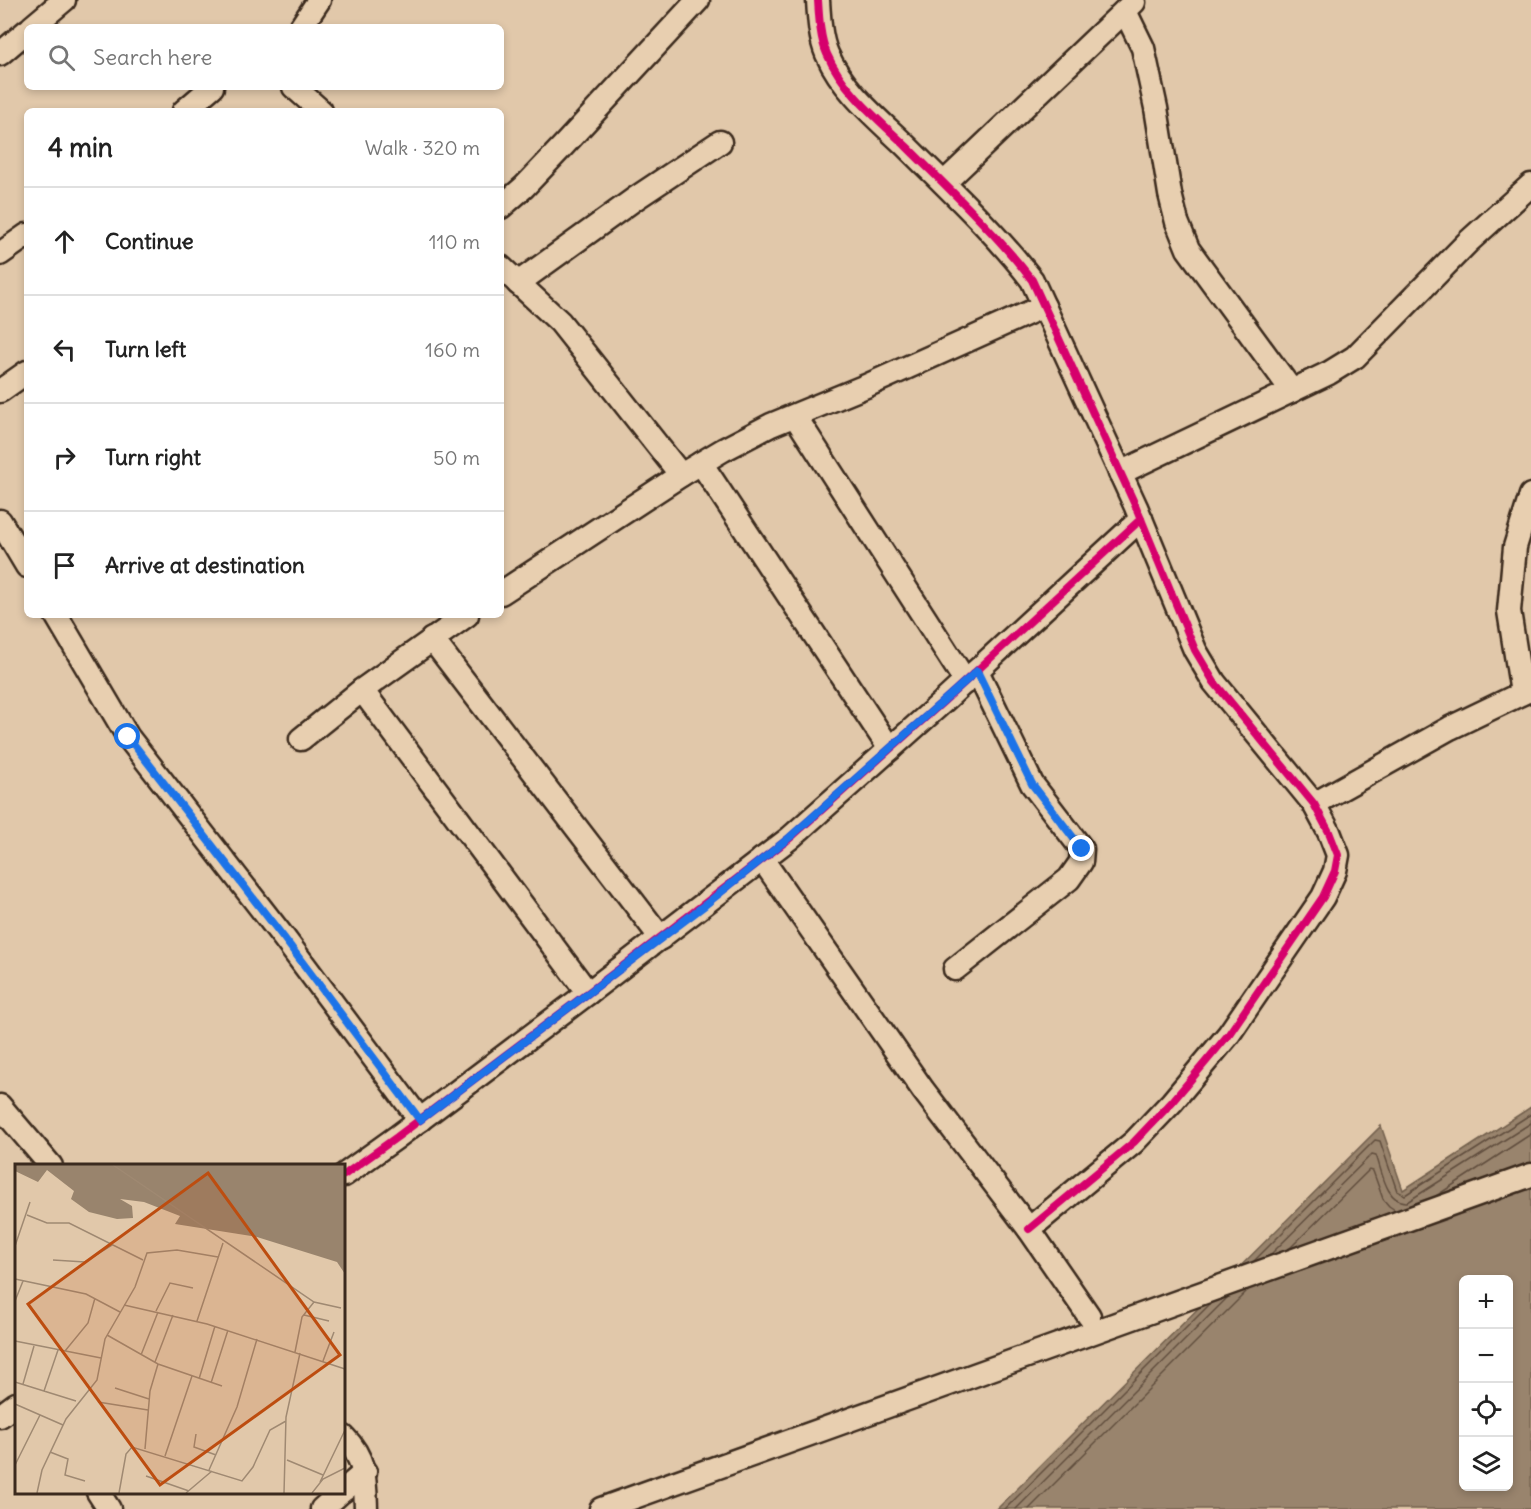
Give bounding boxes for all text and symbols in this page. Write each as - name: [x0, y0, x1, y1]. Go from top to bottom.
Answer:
- search box: [24, 24, 504, 90]
- icon: search: [45, 41, 78, 74]
- text: Search here: [93, 43, 212, 71]
- text: 4 min: [48, 131, 113, 164]
- text: Walk · 320 m: [365, 135, 480, 160]
- icon: ahead: [48, 225, 81, 258]
- text: Continue: [105, 227, 194, 255]
- text: 110 m: [429, 229, 480, 254]
- icon: left: [48, 333, 81, 366]
- text: Turn left: [105, 335, 186, 363]
- text: 160 m: [425, 337, 480, 362]
- icon: right: [48, 441, 81, 474]
- text: Turn right: [105, 443, 201, 471]
- text: 50 m: [433, 445, 480, 470]
- icon: arrive: [48, 549, 81, 582]
- text: Arrive at destination: [105, 551, 305, 579]
- route start: [114, 723, 140, 749]
- route end: [1068, 835, 1094, 861]
- inset map: [15, 1164, 345, 1494]
- map controls: [1459, 1275, 1513, 1491]
- button: +: [1459, 1275, 1513, 1329]
- button: −: [1459, 1329, 1513, 1383]
- button: locate: [1459, 1383, 1513, 1437]
- button: layers: [1459, 1437, 1513, 1491]

